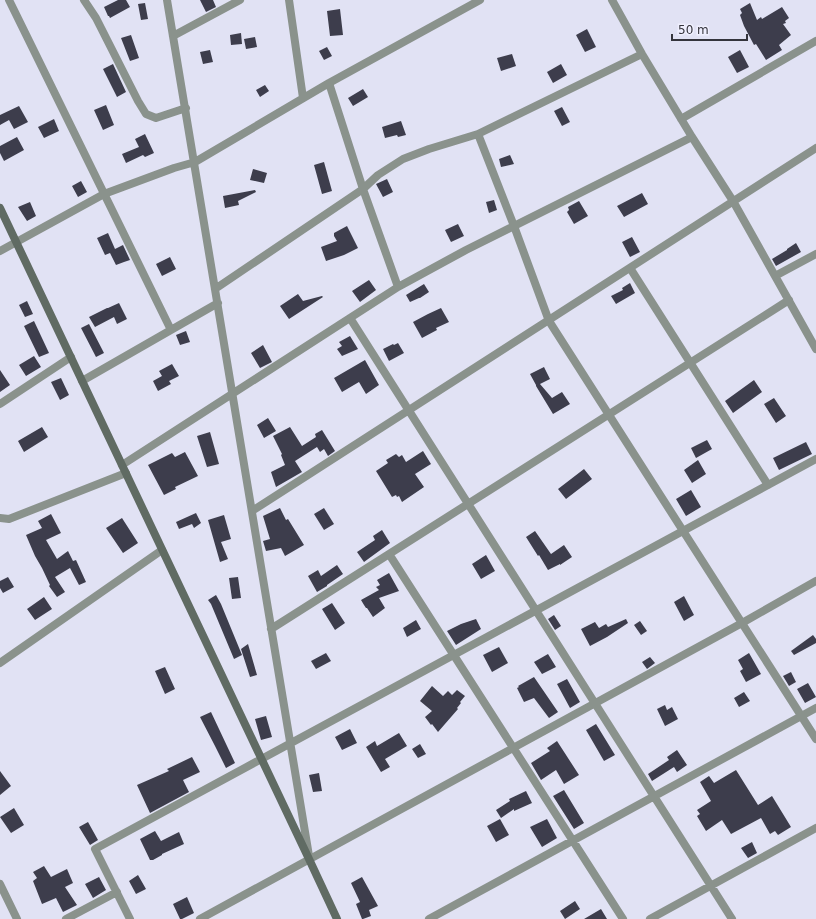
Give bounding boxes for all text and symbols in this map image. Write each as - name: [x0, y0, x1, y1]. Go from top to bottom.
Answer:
- scale bar: [672, 16, 747, 42]
- text: 50 m: [678, 23, 709, 37]

